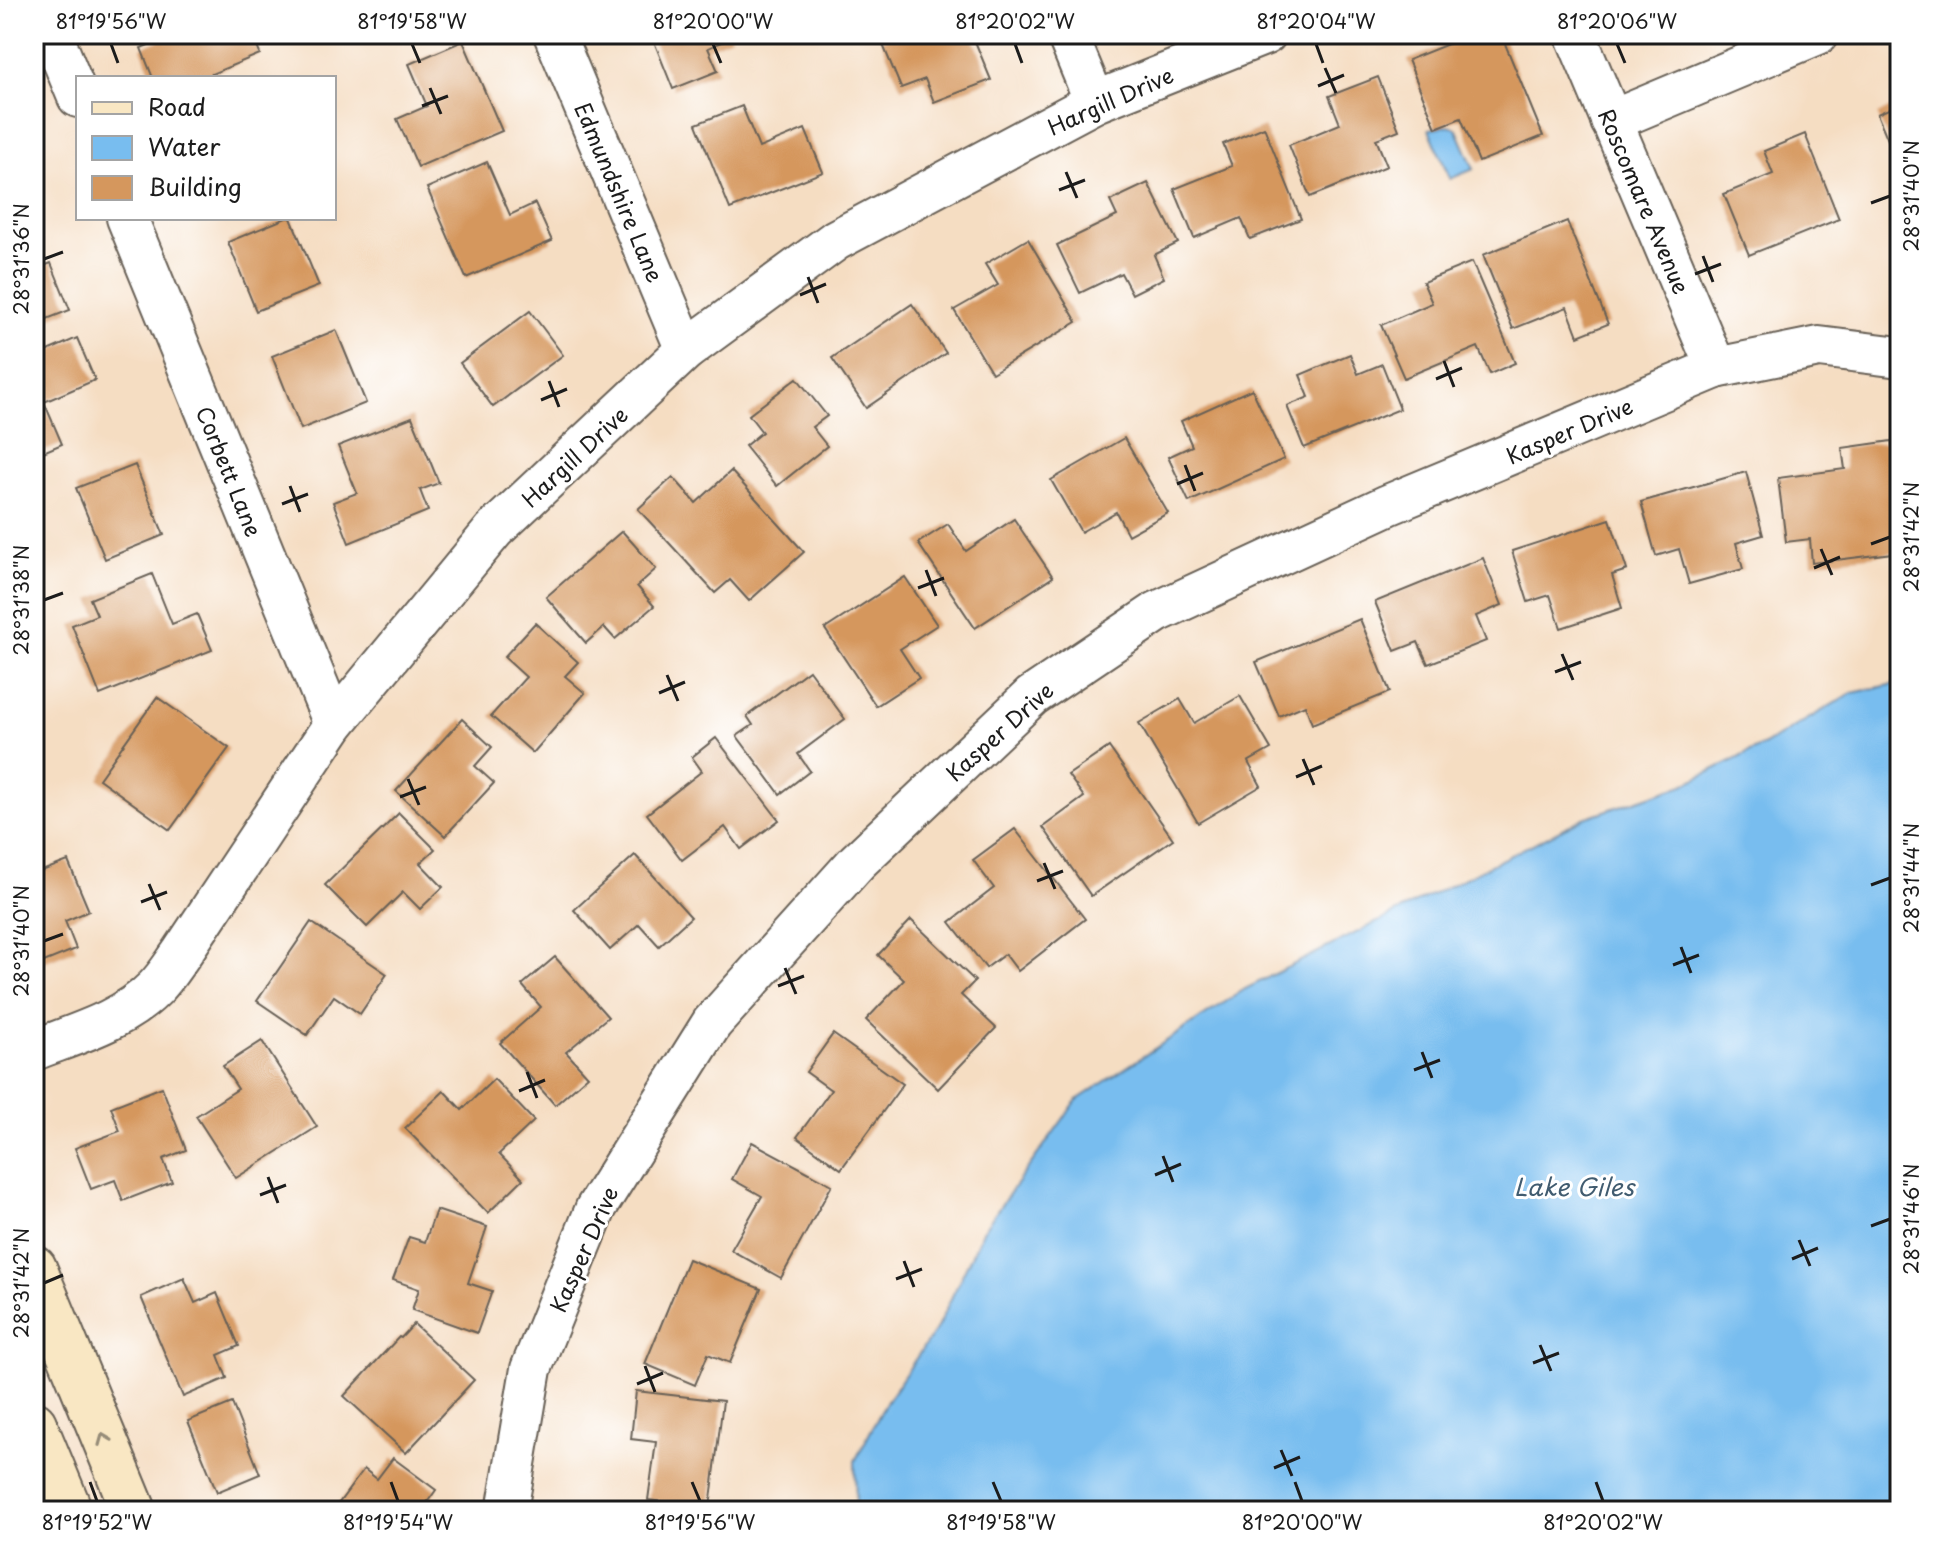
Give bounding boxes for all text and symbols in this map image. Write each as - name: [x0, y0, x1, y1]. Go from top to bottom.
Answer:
- text: 81°19'56"W: [56, 6, 167, 36]
- text: 81°19'58"W: [357, 6, 467, 36]
- text: 81°20'00"W: [653, 6, 774, 36]
- text: 81°20'02"W: [955, 6, 1075, 36]
- text: 81°20'04"W: [1256, 6, 1376, 36]
- text: 81°20'06"W: [1557, 6, 1677, 36]
- street label: Hargill Drive: [1042, 57, 1178, 143]
- legend: [76, 76, 336, 220]
- text: Road: [148, 88, 206, 124]
- street label: Edmundshire Lane: [567, 97, 673, 287]
- street label: Roscomare Avenue: [1591, 103, 1699, 299]
- text: Water: [148, 128, 221, 164]
- text: 28°31'40"N: [1896, 140, 1926, 252]
- text: Building: [148, 168, 242, 204]
- text: 28°31'36"N: [6, 203, 36, 315]
- street label: Kasper Drive: [1501, 389, 1637, 471]
- street label: Hargill Drive: [513, 398, 635, 514]
- street label: Corbett Lane: [189, 401, 271, 541]
- text: 28°31'42"N: [1896, 482, 1926, 592]
- text: 28°31'38"N: [6, 545, 36, 655]
- street label: Kasper Drive: [938, 674, 1060, 788]
- text: 28°31'44"N: [1896, 823, 1926, 933]
- text: 28°31'40"N: [6, 885, 36, 997]
- text: 28°31'46"N: [1896, 1163, 1926, 1275]
- water label: Lake Giles: [1514, 1168, 1636, 1204]
- street label: Kasper Drive: [541, 1181, 625, 1317]
- text: 28°31'42"N: [6, 1228, 36, 1338]
- one-way arrow: [98, 1433, 114, 1447]
- text: 81°19'52"W: [42, 1507, 153, 1537]
- text: 81°19'54"W: [343, 1507, 453, 1537]
- text: 81°19'56"W: [645, 1507, 756, 1537]
- text: 81°19'58"W: [946, 1507, 1056, 1537]
- text: 81°20'00"W: [1242, 1507, 1363, 1537]
- text: 81°20'02"W: [1543, 1507, 1663, 1537]

